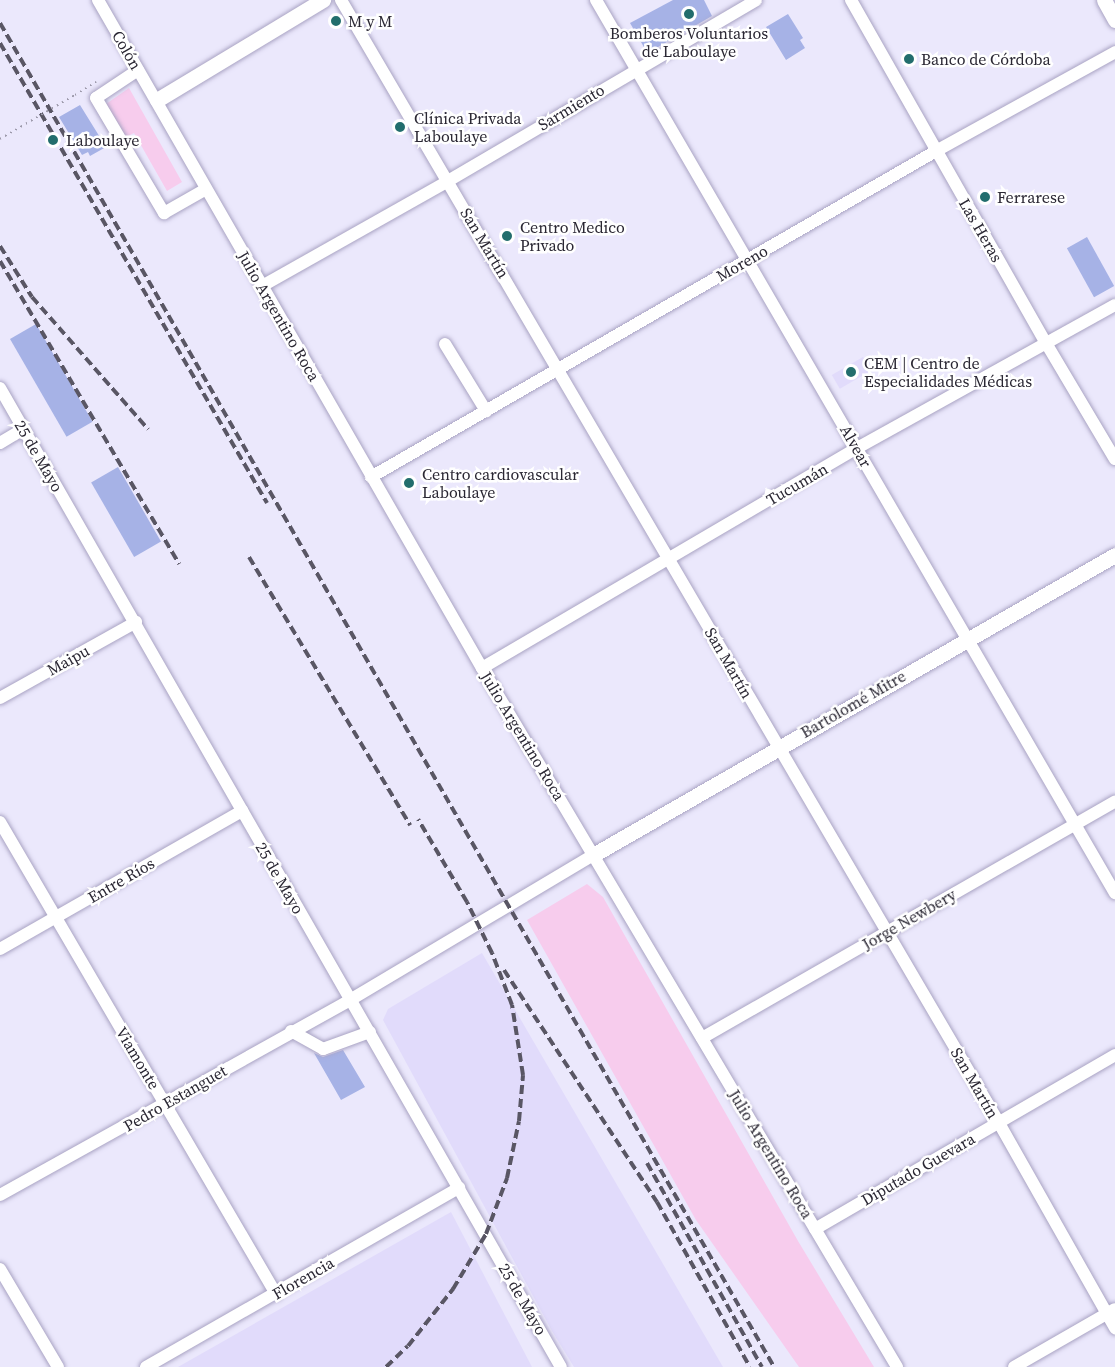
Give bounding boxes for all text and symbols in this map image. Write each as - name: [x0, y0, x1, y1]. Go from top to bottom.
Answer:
- marker: Bomberos Voluntarios de Laboulaye: [682, 7, 696, 21]
- place label: M y M: [348, 11, 393, 31]
- marker: M y M: [329, 14, 343, 28]
- place label: Bomberos Voluntarios de Laboulaye: [609, 23, 769, 61]
- street label: Colón: [108, 27, 146, 73]
- place label: Banco de Córdoba: [921, 49, 1051, 69]
- marker: Banco de Córdoba: [902, 52, 916, 66]
- street label: Sarmiento: [534, 80, 608, 134]
- place label: Clínica Privada Laboulaye: [414, 108, 521, 146]
- marker: Clínica Privada Laboulaye: [391, 118, 409, 136]
- place label: Laboulaye: [66, 130, 139, 150]
- marker: Laboulaye: [44, 131, 62, 149]
- place label: Ferrarese: [997, 187, 1065, 207]
- marker: Ferrarese: [978, 190, 992, 204]
- street label: Las Heras: [955, 195, 1007, 265]
- street label: San Martín: [457, 204, 513, 282]
- place label: Centro Medico Privado: [520, 217, 625, 255]
- marker: Centro Medico Privado: [498, 227, 516, 245]
- street label: Moreno: [713, 241, 771, 285]
- street label: Julio Argentino Roca: [234, 247, 324, 385]
- place label: CEM | Centro de Especialidades Médicas: [864, 353, 1032, 391]
- marker: CEM | Centro de Especialidades Médicas: [842, 363, 860, 381]
- street label: 25 de Mayo: [11, 417, 67, 495]
- street label: Alvear: [836, 421, 876, 471]
- street label: Tucumán: [763, 459, 831, 509]
- place label: Centro cardiovascular Laboulaye: [422, 464, 579, 502]
- marker: Centro cardiovascular Laboulaye: [400, 474, 418, 492]
- street label: San Martín: [701, 624, 757, 702]
- street label: Maipu: [44, 641, 92, 679]
- street label: Bartolomé Mitre: [797, 666, 909, 742]
- street label: Julio Argentino Roca: [477, 668, 569, 804]
- street label: 25 de Mayo: [252, 839, 308, 917]
- street label: Entre Ríos: [84, 853, 158, 907]
- street label: Jorge Newbery: [859, 884, 959, 954]
- street label: Viamonte: [112, 1023, 164, 1093]
- street label: San Martín: [947, 1044, 1003, 1122]
- street label: Pedro Estanguet: [120, 1061, 230, 1135]
- street label: Julio Argentino Roca: [725, 1086, 817, 1222]
- street label: Diputado Guevara: [858, 1129, 978, 1209]
- street label: Florencia: [269, 1253, 337, 1303]
- street label: 25 de Mayo: [495, 1260, 551, 1338]

